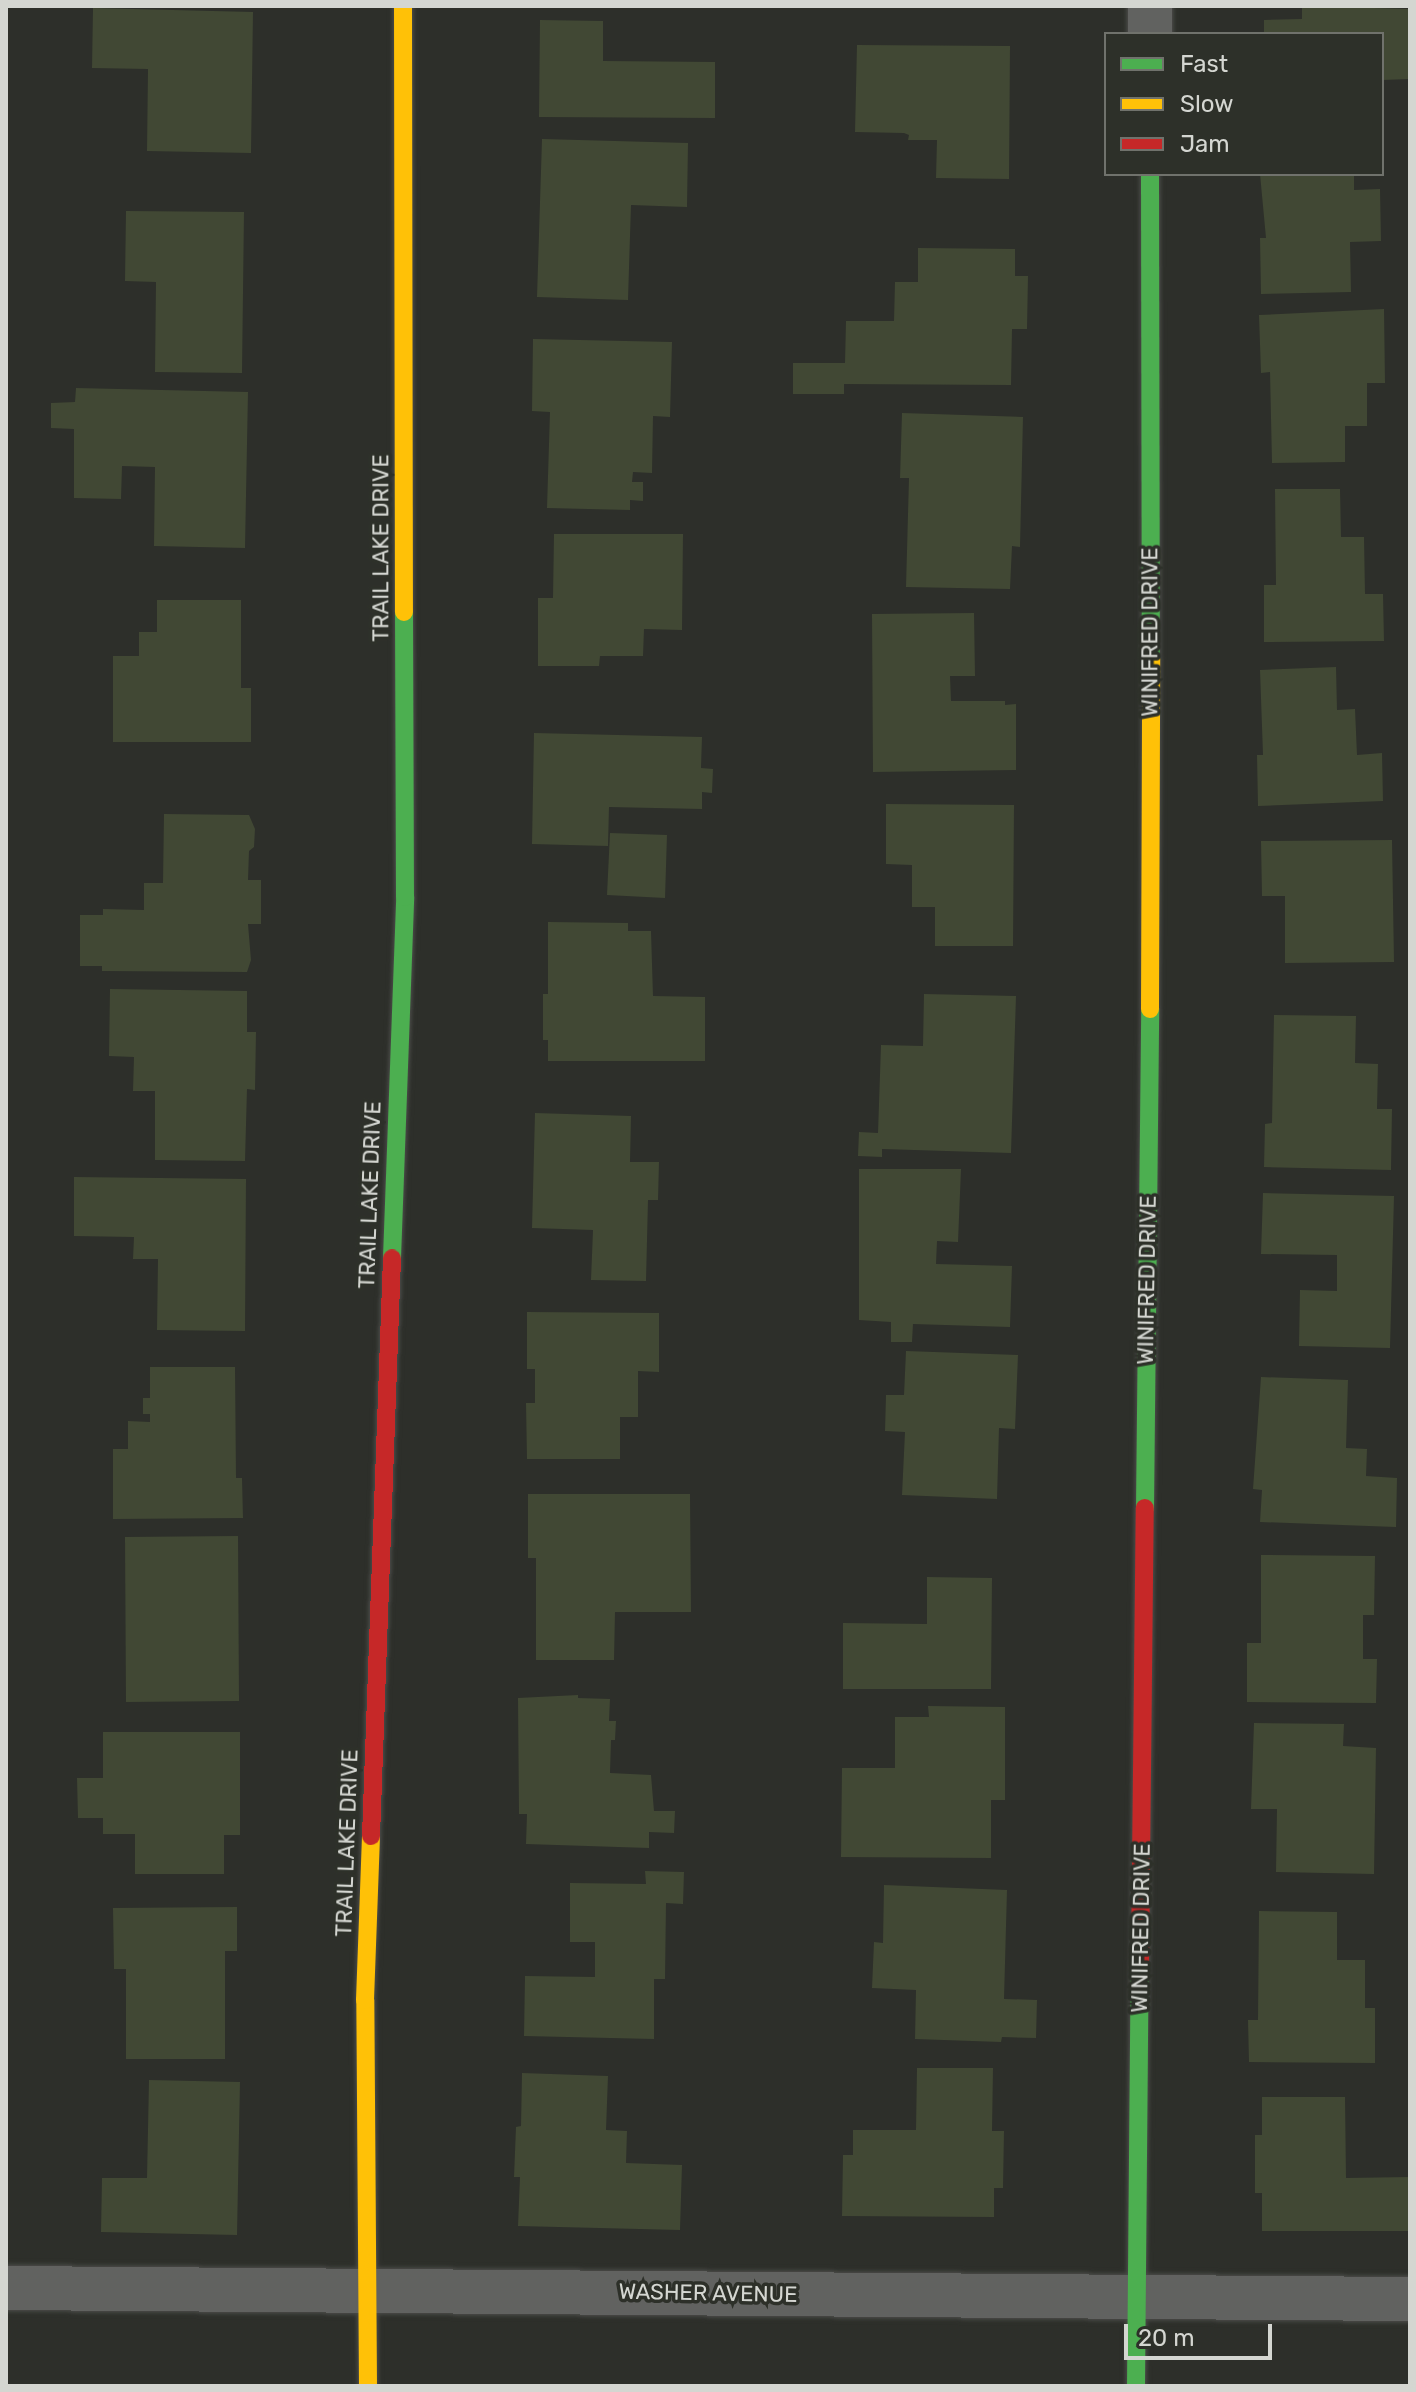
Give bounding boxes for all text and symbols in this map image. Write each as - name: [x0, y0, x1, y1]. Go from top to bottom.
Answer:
- legend: [1104, 32, 1384, 176]
- text: Fast: [1180, 50, 1228, 78]
- text: Slow: [1180, 90, 1233, 118]
- text: Jam: [1180, 130, 1230, 158]
- street label: TRAIL LAKE DRIVE: [368, 454, 394, 642]
- street label: WINIFRED DRIVE: [1137, 547, 1163, 717]
- street label: TRAIL LAKE DRIVE: [354, 1101, 386, 1289]
- street label: WINIFRED DRIVE: [1132, 1195, 1162, 1365]
- street label: TRAIL LAKE DRIVE: [331, 1749, 363, 1937]
- street label: WINIFRED DRIVE: [1126, 1843, 1156, 2013]
- street label: WASHER AVENUE: [618, 2278, 798, 2308]
- scale bar: [1128, 2308, 1276, 2358]
- text: 20 m: [1138, 2324, 1195, 2352]

